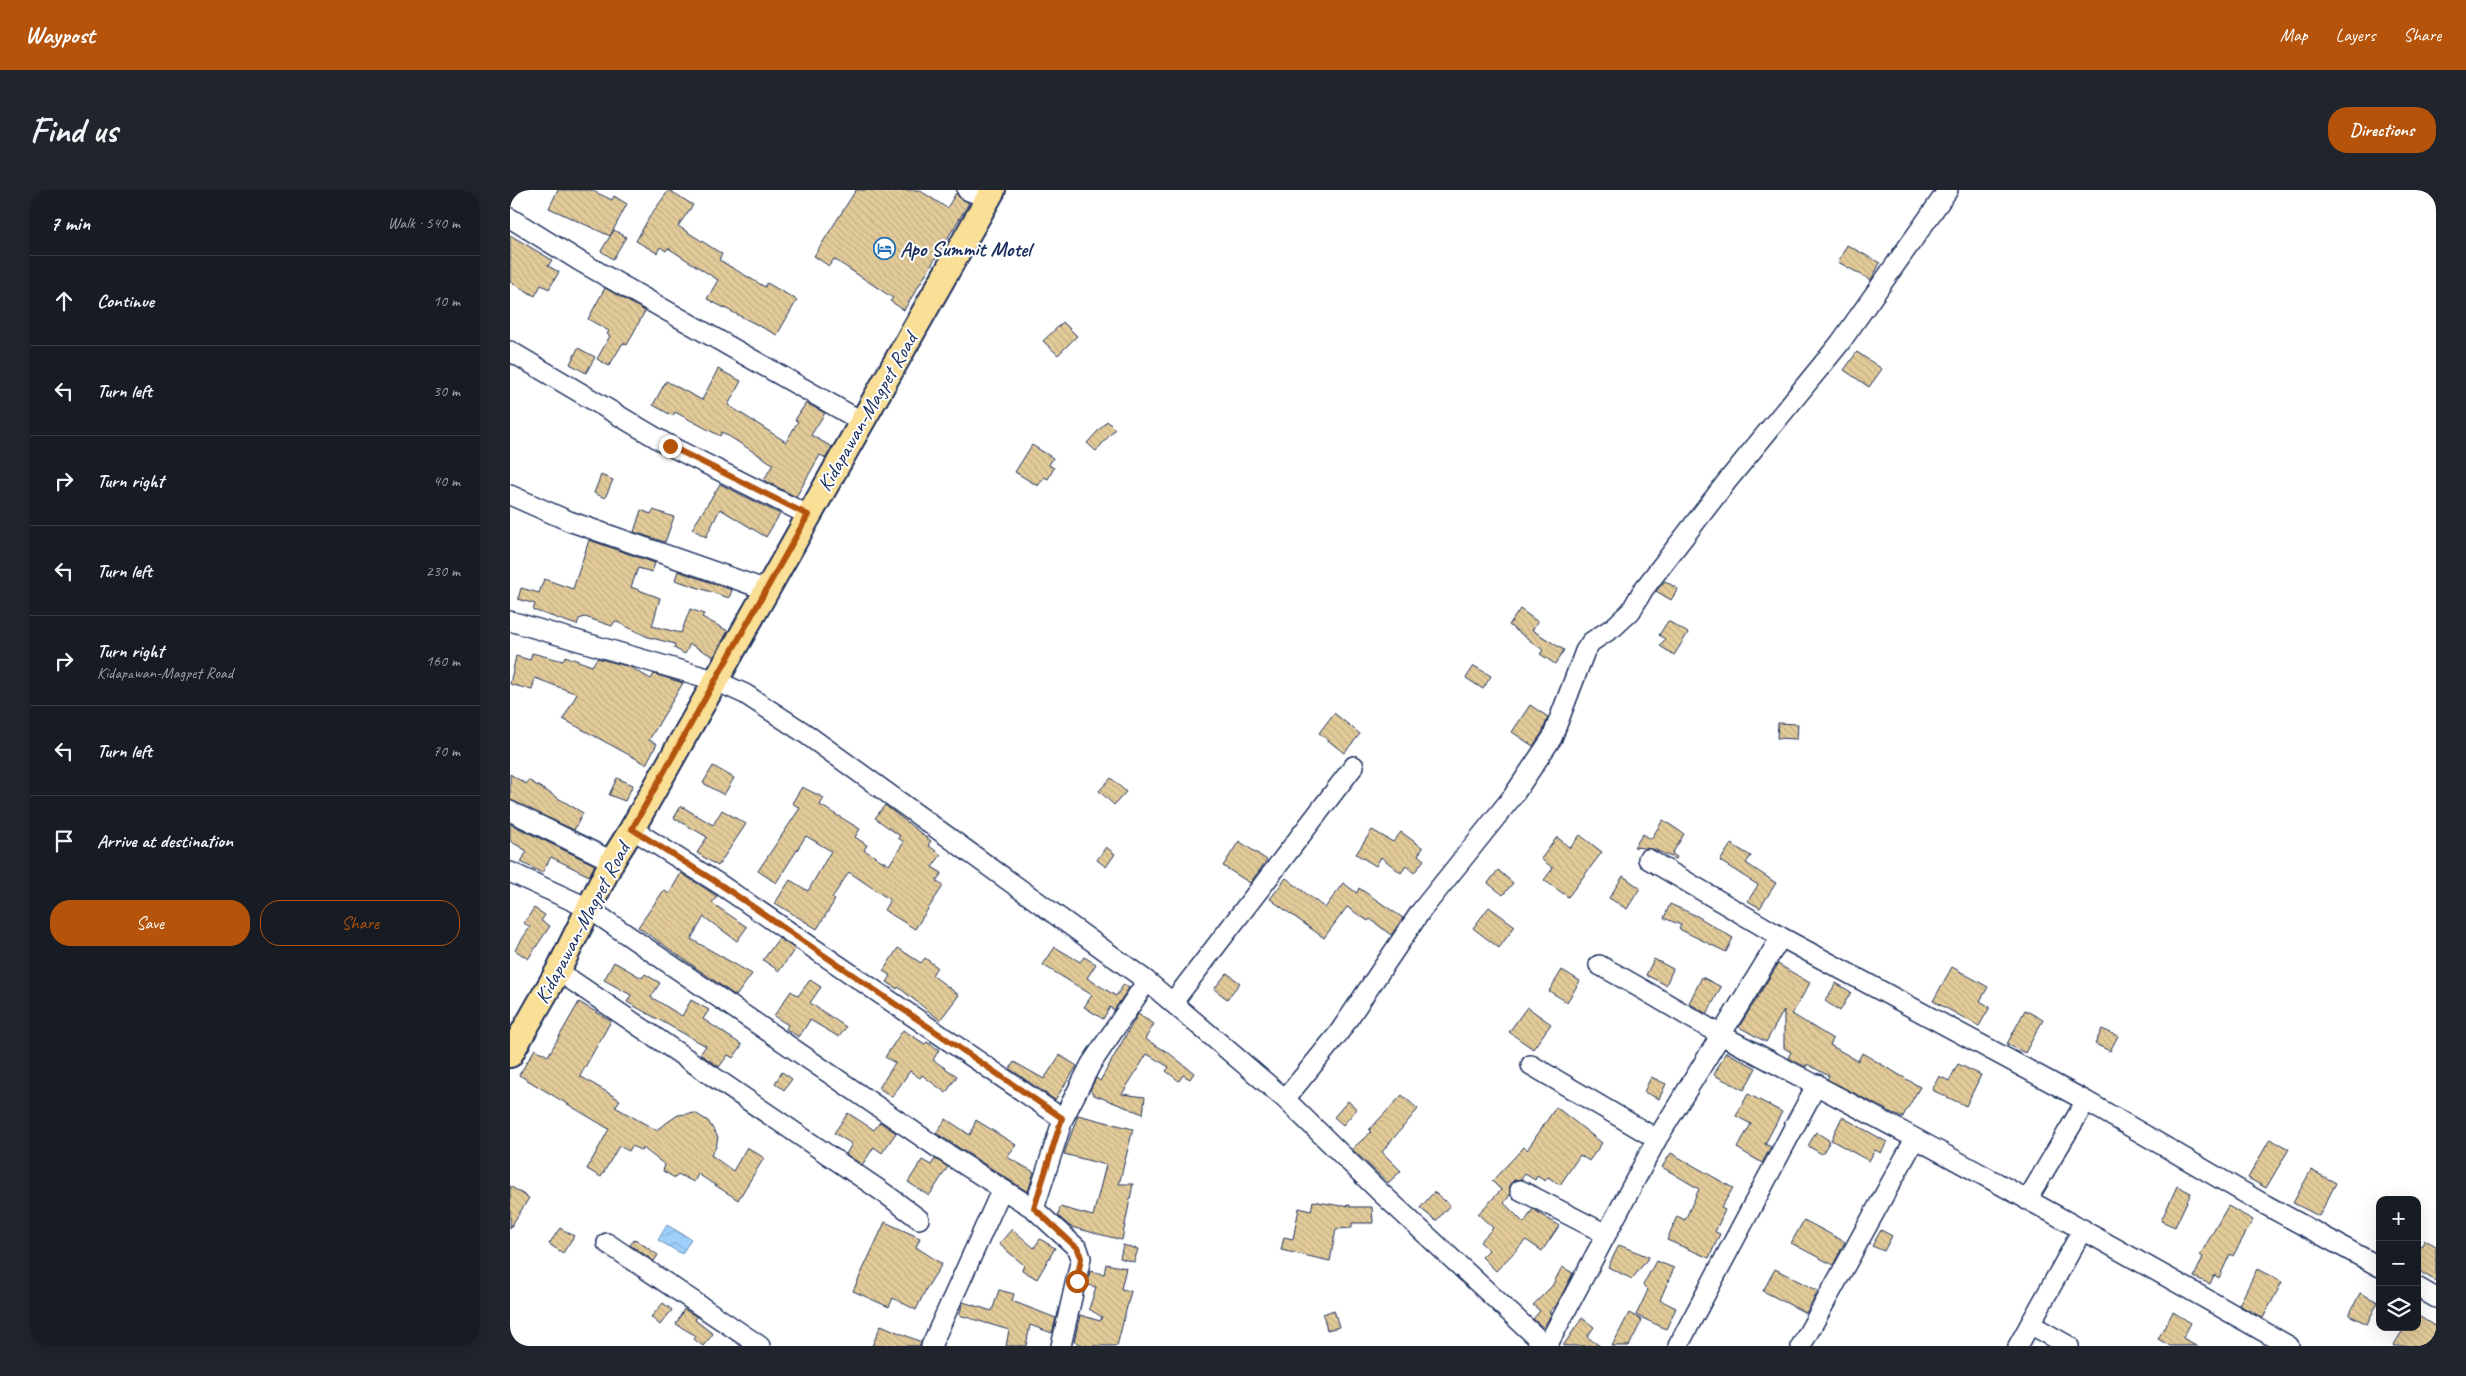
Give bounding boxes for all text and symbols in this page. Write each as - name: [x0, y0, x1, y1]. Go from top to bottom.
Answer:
- text: Waypost: [25, 20, 95, 50]
- text: Map: [2280, 24, 2308, 46]
- text: Layers: [2336, 24, 2375, 46]
- text: Share: [2403, 24, 2441, 46]
- button: Directions: [2328, 107, 2436, 153]
- text: Find us: [30, 108, 117, 153]
- text: 7 min: [50, 210, 90, 236]
- text: Walk · 540 m: [388, 213, 460, 233]
- place label: Apo Summit Motel: [900, 236, 1035, 262]
- hotel icon: Apo Summit Motel: [872, 237, 896, 261]
- icon: ahead: [50, 287, 78, 315]
- text: Continue: [97, 289, 154, 313]
- text: 10 m: [433, 291, 460, 311]
- street label: Kidapawan-Magpet Road: [811, 325, 925, 496]
- icon: left: [50, 377, 78, 405]
- text: Turn left: [97, 379, 152, 403]
- text: 30 m: [433, 381, 460, 401]
- route end: [659, 435, 682, 458]
- icon: right: [50, 467, 78, 495]
- text: Turn right: [97, 469, 164, 493]
- text: 40 m: [433, 471, 460, 491]
- icon: left: [50, 557, 78, 585]
- text: Turn left: [97, 559, 152, 583]
- text: 230 m: [426, 561, 460, 581]
- text: Turn right: [97, 639, 164, 663]
- icon: right: [50, 647, 78, 675]
- text: 160 m: [426, 651, 460, 671]
- text: Kidapawan-Magpet Road: [97, 663, 233, 683]
- icon: left: [50, 737, 78, 765]
- text: Turn left: [97, 739, 152, 763]
- text: 70 m: [433, 741, 460, 761]
- icon: arrive: [50, 827, 78, 855]
- text: Arrive at destination: [97, 829, 233, 853]
- street label: Kidapawan-Magpet Road: [529, 835, 637, 1008]
- button: Save: [50, 900, 250, 946]
- button: Share: [260, 900, 460, 946]
- map controls: [2376, 1196, 2421, 1331]
- button: +: [2376, 1196, 2421, 1241]
- button: −: [2376, 1241, 2421, 1286]
- route start: [1066, 1270, 1089, 1293]
- button: layers: [2376, 1286, 2421, 1331]

